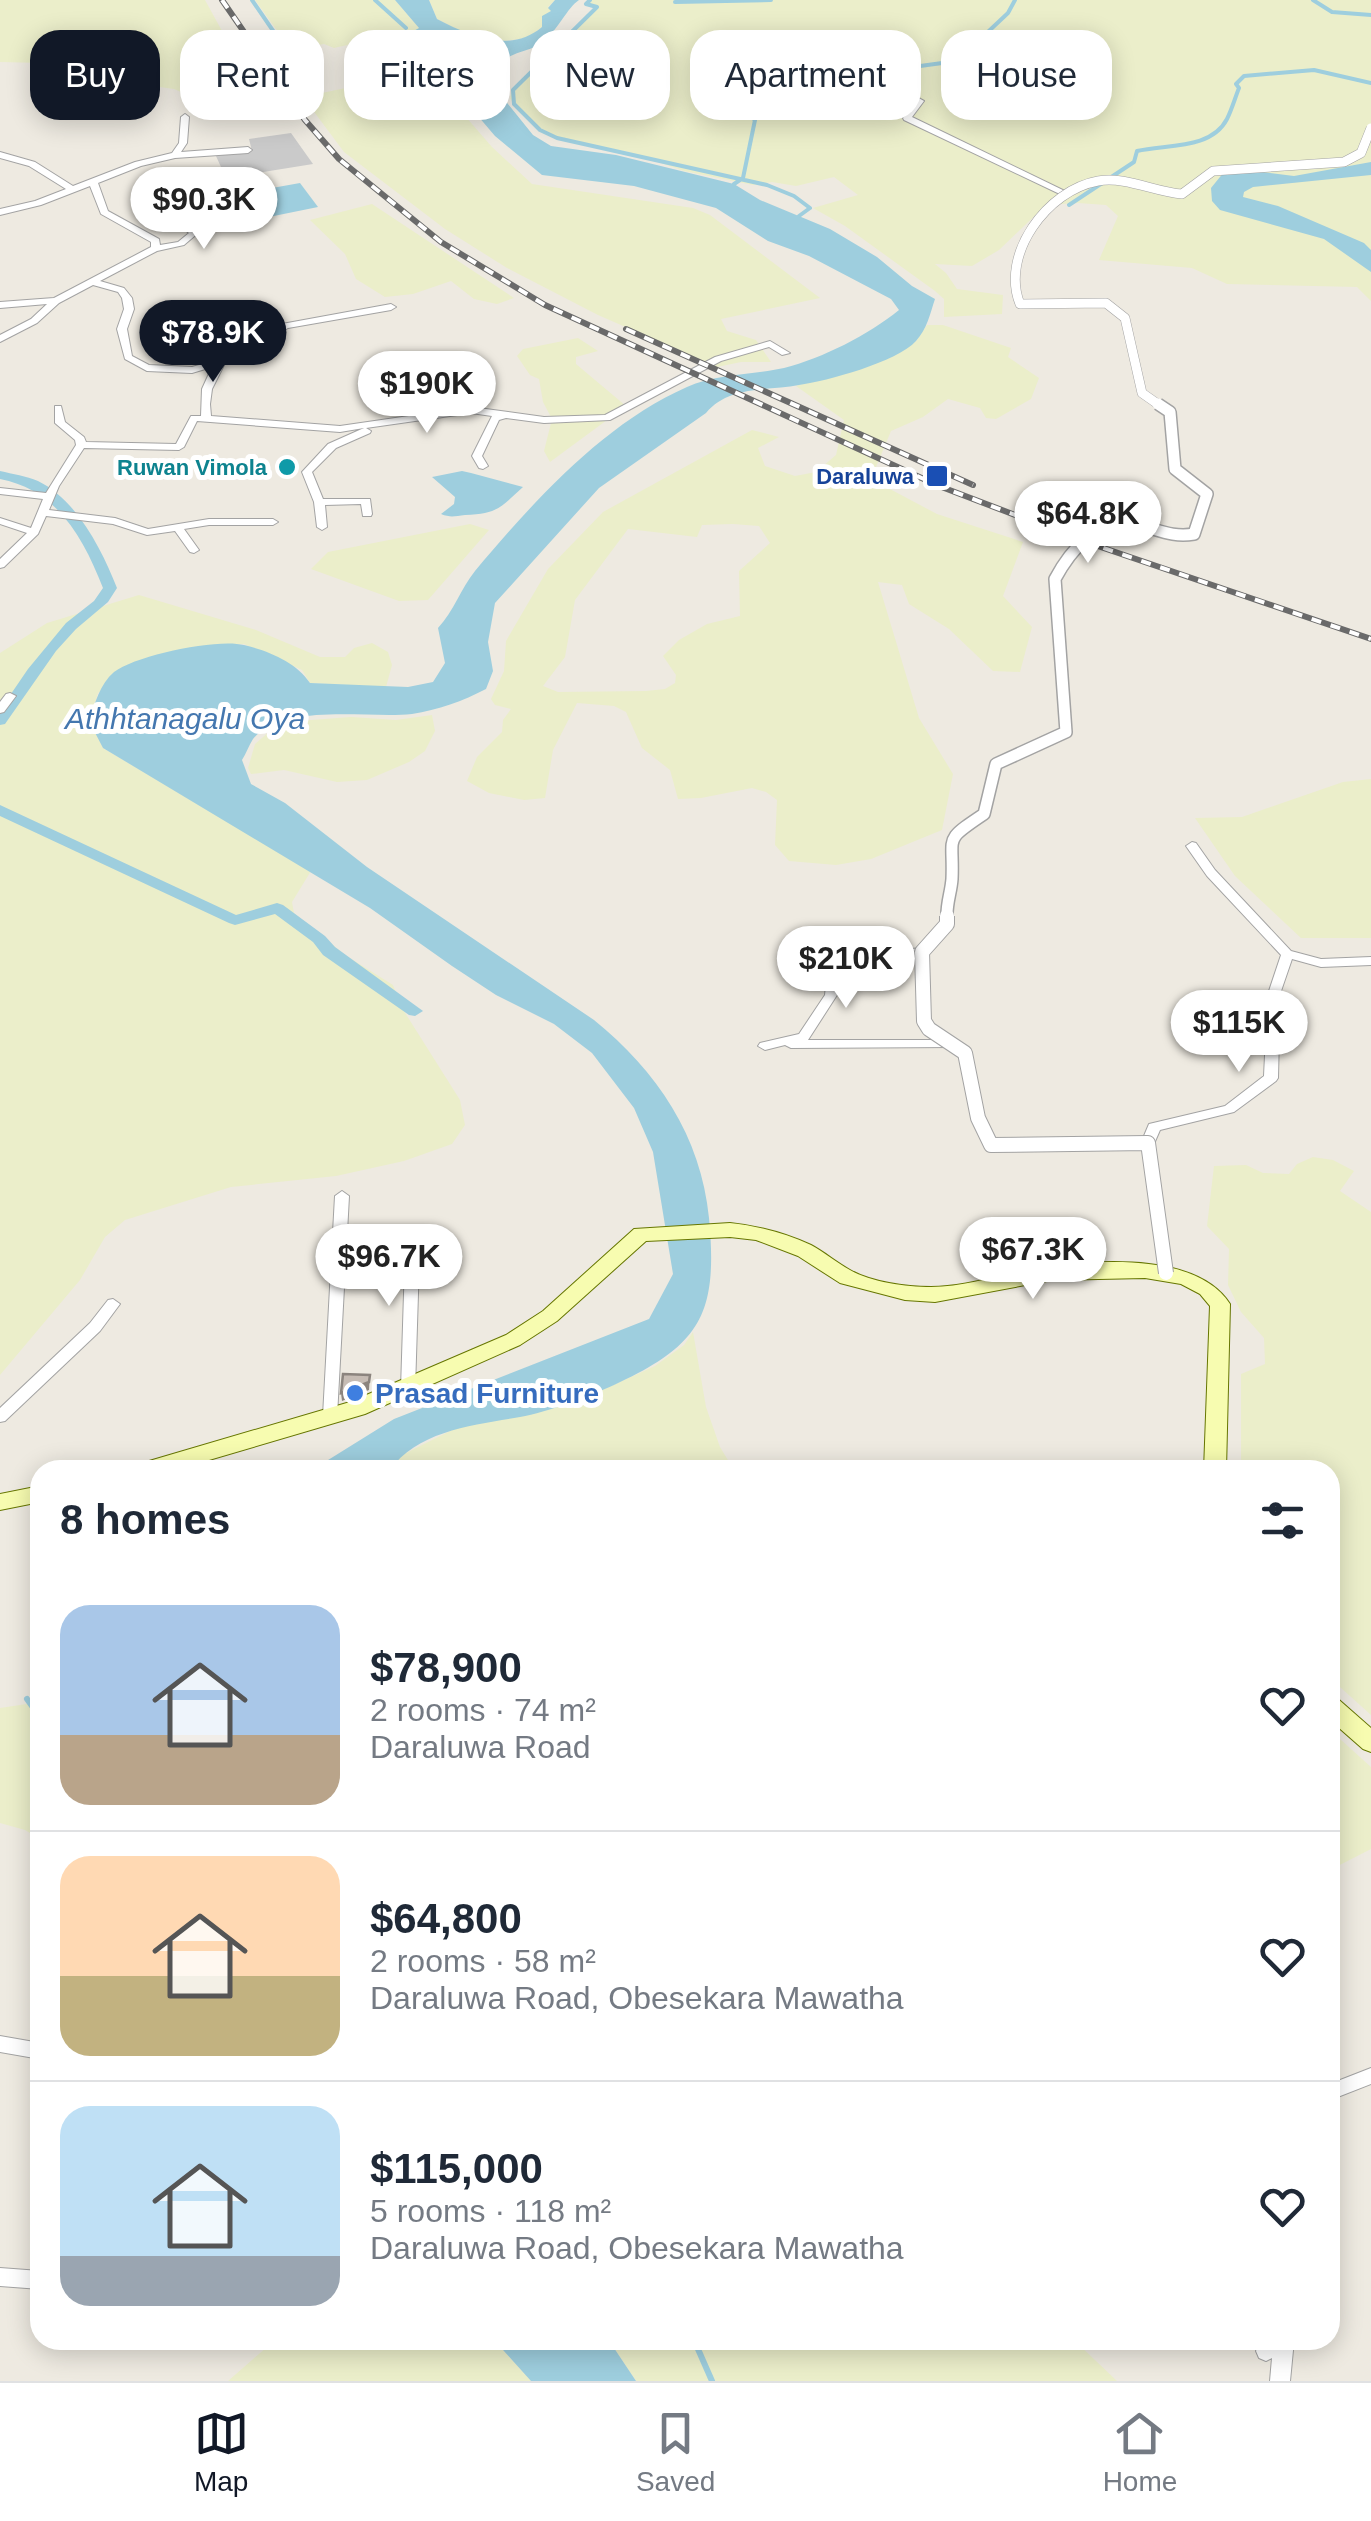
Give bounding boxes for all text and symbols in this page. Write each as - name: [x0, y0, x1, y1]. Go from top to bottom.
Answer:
- chip: Buy: [30, 30, 160, 120]
- chip: Rent: [180, 30, 324, 120]
- chip: Filters: [344, 30, 510, 120]
- chip: New: [530, 30, 670, 120]
- chip: Apartment: [690, 30, 921, 120]
- chip: House: [941, 30, 1112, 120]
- pin: $90.3K: [123, 167, 285, 252]
- text: $90.3K: [152, 181, 256, 217]
- pin: $78.9K: [132, 300, 294, 385]
- text: $78.9K: [161, 314, 265, 350]
- pin: $190K: [357, 351, 497, 436]
- text: $190K: [380, 365, 474, 401]
- place label: Ruwan Vimola: [117, 455, 268, 480]
- marker: Ruwan Vimola: [276, 456, 298, 478]
- marker: Daraluwa: [924, 463, 950, 489]
- place label: Daraluwa: [816, 464, 915, 489]
- pin: $64.8K: [1007, 481, 1169, 566]
- text: $64.8K: [1036, 495, 1140, 531]
- water label: Athhtanagalu Oya: [63, 702, 305, 735]
- pin: $210K: [776, 926, 916, 1011]
- text: $210K: [799, 940, 893, 976]
- pin: $115K: [1169, 990, 1309, 1075]
- text: $115K: [1193, 1004, 1285, 1040]
- pin: $67.3K: [952, 1217, 1114, 1302]
- pin: $96.7K: [308, 1224, 470, 1309]
- text: $67.3K: [981, 1231, 1085, 1267]
- text: $96.7K: [337, 1238, 441, 1274]
- place label: Prasad Furniture: [375, 1378, 599, 1409]
- marker: Prasad Furniture: [344, 1382, 366, 1404]
- icon: filters: [1255, 1493, 1310, 1548]
- text: 8 homes: [60, 1496, 230, 1543]
- text: $78,900: [370, 1644, 522, 1691]
- icon: home: [140, 1645, 260, 1765]
- icon: heart: [1255, 1678, 1310, 1733]
- text: 2 rooms · 74 m²: [370, 1692, 596, 1728]
- text: Daraluwa Road: [370, 1729, 591, 1765]
- text: $64,800: [370, 1895, 522, 1942]
- icon: home: [140, 1896, 260, 2016]
- icon: heart: [1255, 1929, 1310, 1984]
- text: 2 rooms · 58 m²: [370, 1943, 596, 1979]
- text: Daraluwa Road, Obesekara Mawatha: [370, 1980, 904, 2016]
- text: $115,000: [370, 2145, 543, 2192]
- icon: home: [140, 2146, 260, 2266]
- icon: heart: [1255, 2179, 1310, 2234]
- text: 5 rooms · 118 m²: [370, 2193, 611, 2229]
- text: Daraluwa Road, Obesekara Mawatha: [370, 2230, 904, 2266]
- tab: Map: [194, 2406, 249, 2498]
- tab: Saved: [636, 2406, 715, 2498]
- tab: Home: [1103, 2406, 1177, 2498]

